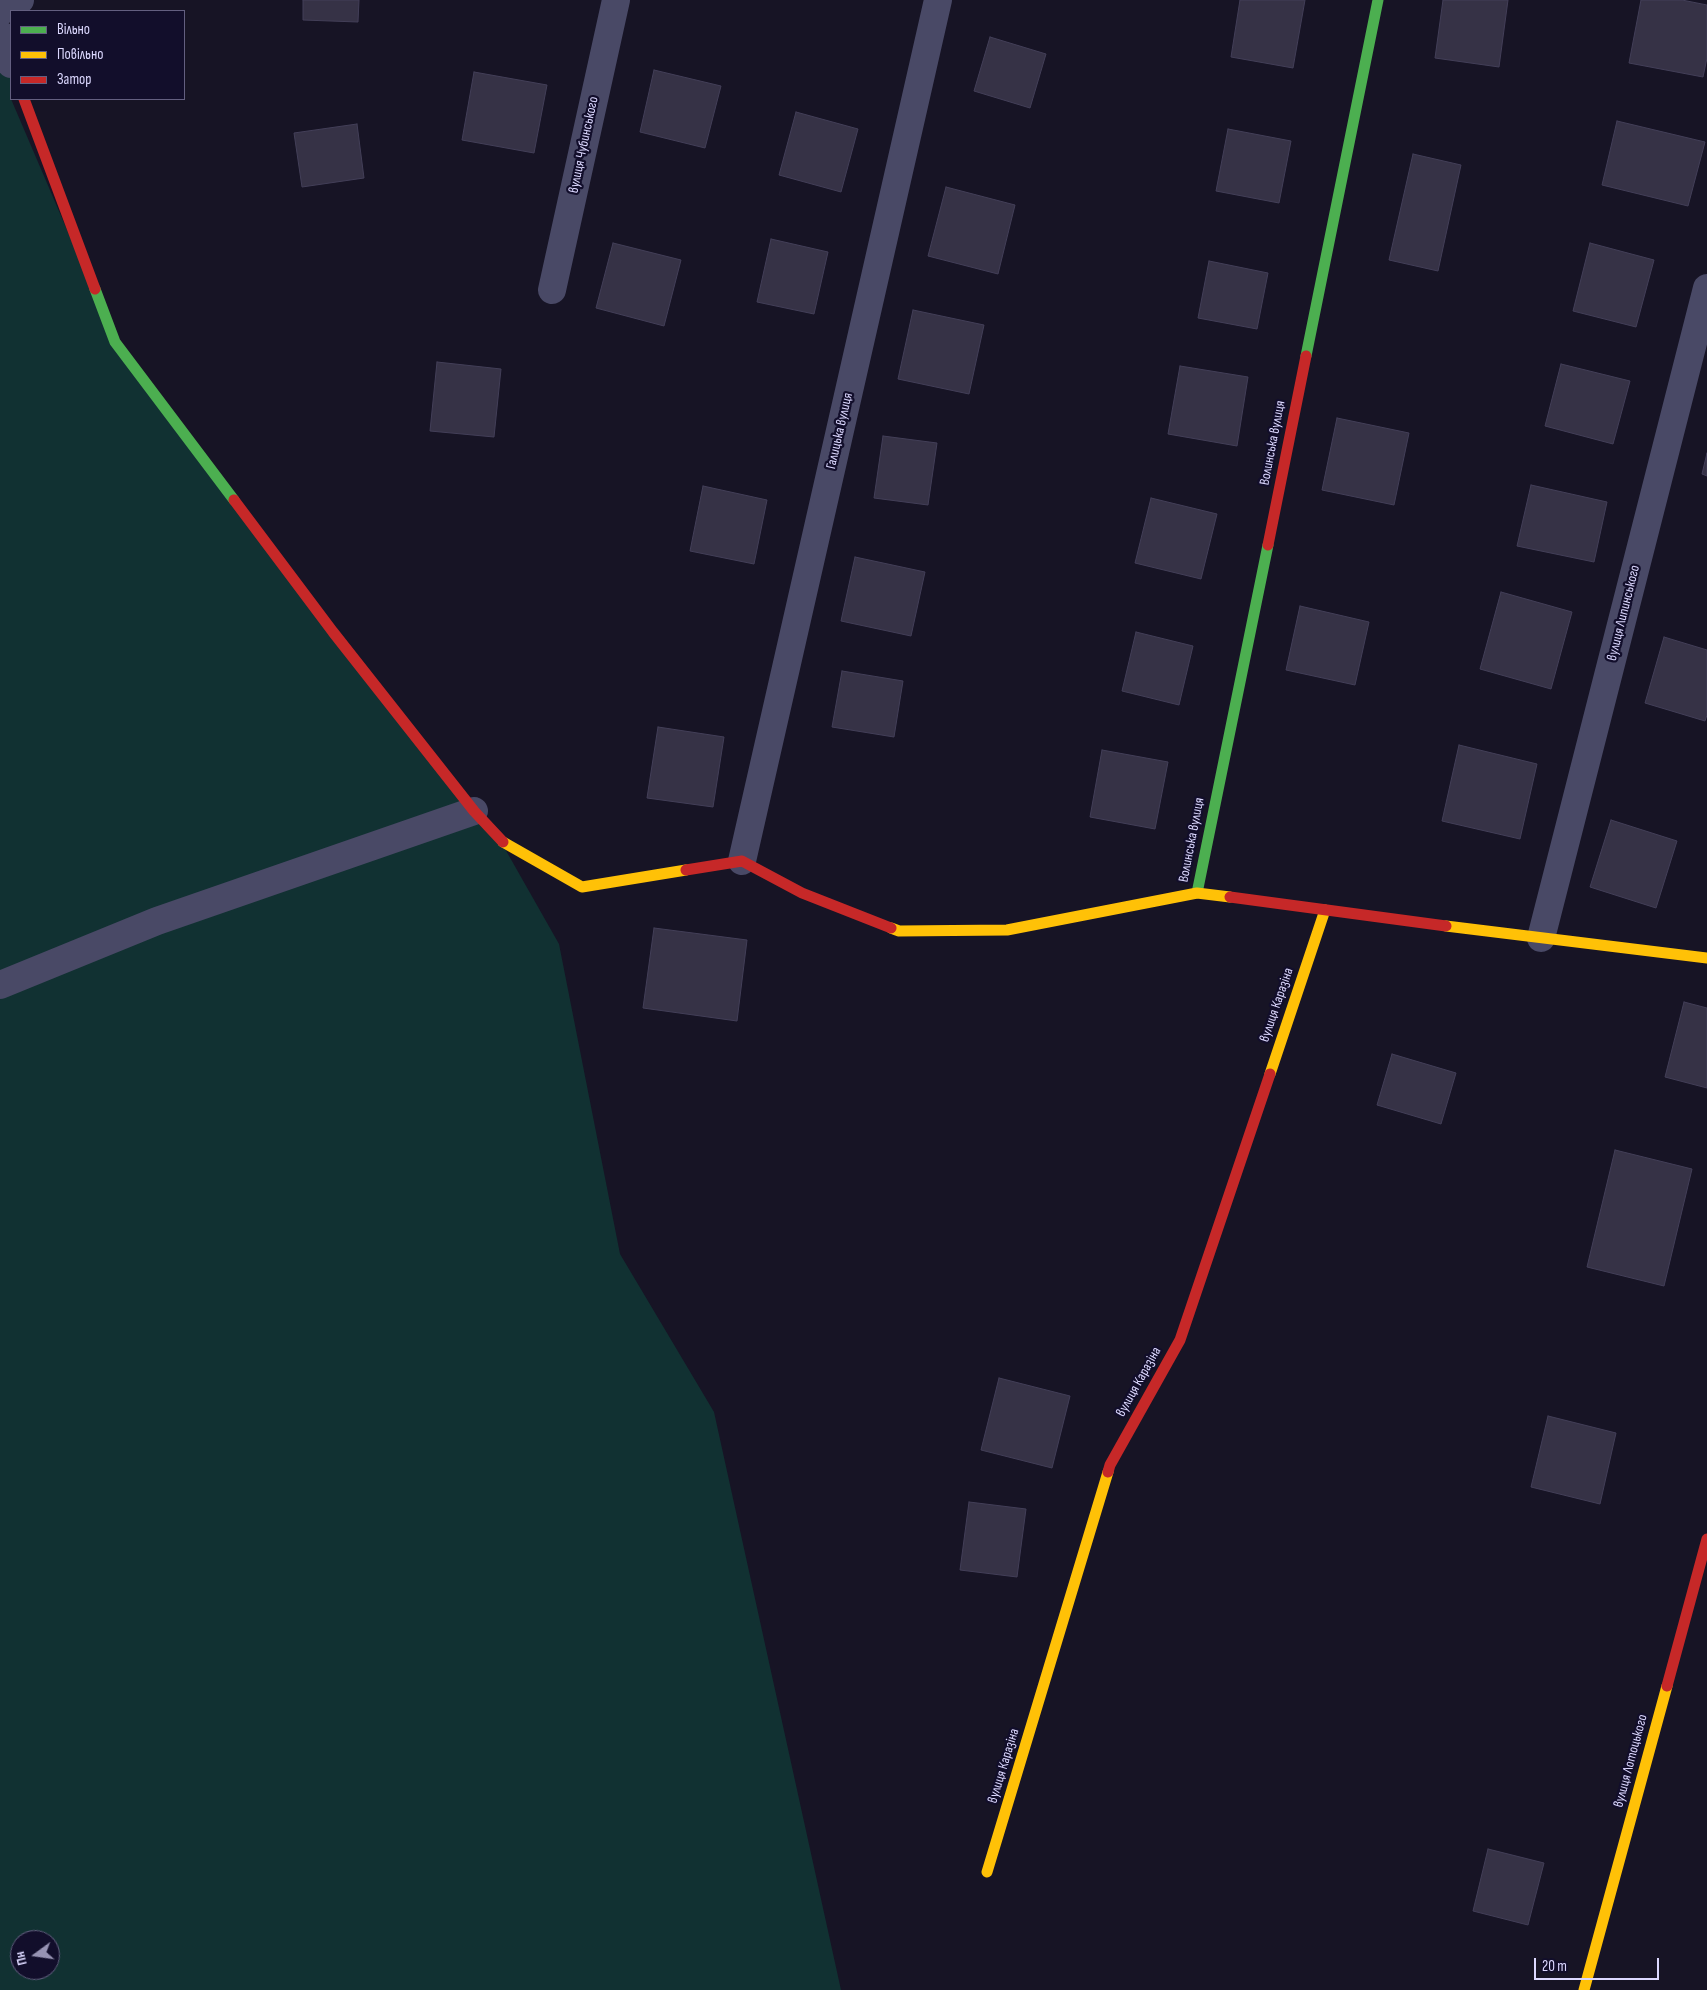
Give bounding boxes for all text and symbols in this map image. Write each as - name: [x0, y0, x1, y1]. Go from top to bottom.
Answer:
- legend: [10, 10, 185, 100]
- text: Вільно: [57, 20, 90, 39]
- text: Повільно: [57, 45, 103, 64]
- text: Затор: [57, 70, 91, 89]
- street label: вулиця Чубинського: [566, 95, 602, 195]
- street label: Галицька вулиця: [823, 391, 857, 471]
- street label: Волинська вулиця: [1257, 399, 1289, 487]
- street label: вулиця Липинського: [1604, 563, 1644, 663]
- street label: Волинська вулиця: [1176, 796, 1208, 884]
- street label: вулиця Каразіна: [1256, 966, 1298, 1044]
- street label: вулиця Каразіна: [1113, 1344, 1165, 1420]
- street label: вулиця Лотоцького: [1611, 1713, 1651, 1809]
- street label: вулиця Каразіна: [985, 1727, 1023, 1805]
- north arrow: [10, 1930, 60, 1980]
- scale bar: [1537, 1948, 1662, 1980]
- text: Пн: [11, 1950, 31, 1967]
- text: 20 m: [1542, 1957, 1567, 1976]

